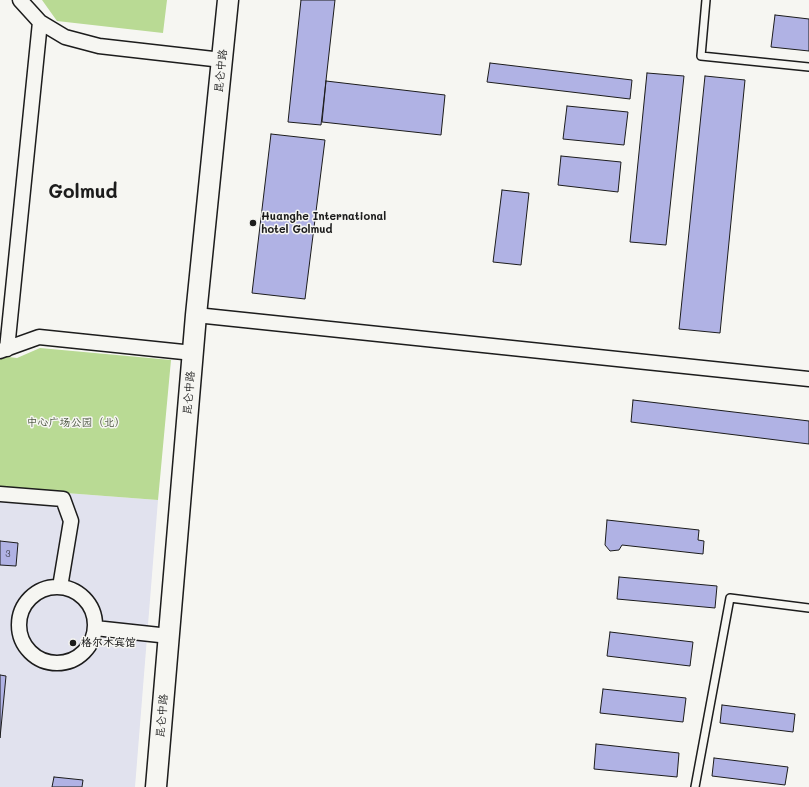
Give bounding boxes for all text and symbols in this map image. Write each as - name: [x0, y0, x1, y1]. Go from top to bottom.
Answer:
- street label: 昆仑中路: [212, 48, 230, 94]
- district label: Golmud: [48, 181, 118, 203]
- place label: Huanghe International hotel Golmud: [261, 210, 386, 236]
- marker: Huanghe International hotel Golmud: [248, 218, 258, 228]
- street label: 昆仑中路: [181, 371, 197, 415]
- park label: 中心广场公园（北）: [27, 416, 125, 430]
- house number: 3: [5, 549, 11, 559]
- place label: 格尔木宾馆: [81, 636, 136, 650]
- marker: 格尔木宾馆: [68, 638, 78, 648]
- street label: 昆仑中路: [154, 694, 170, 738]

